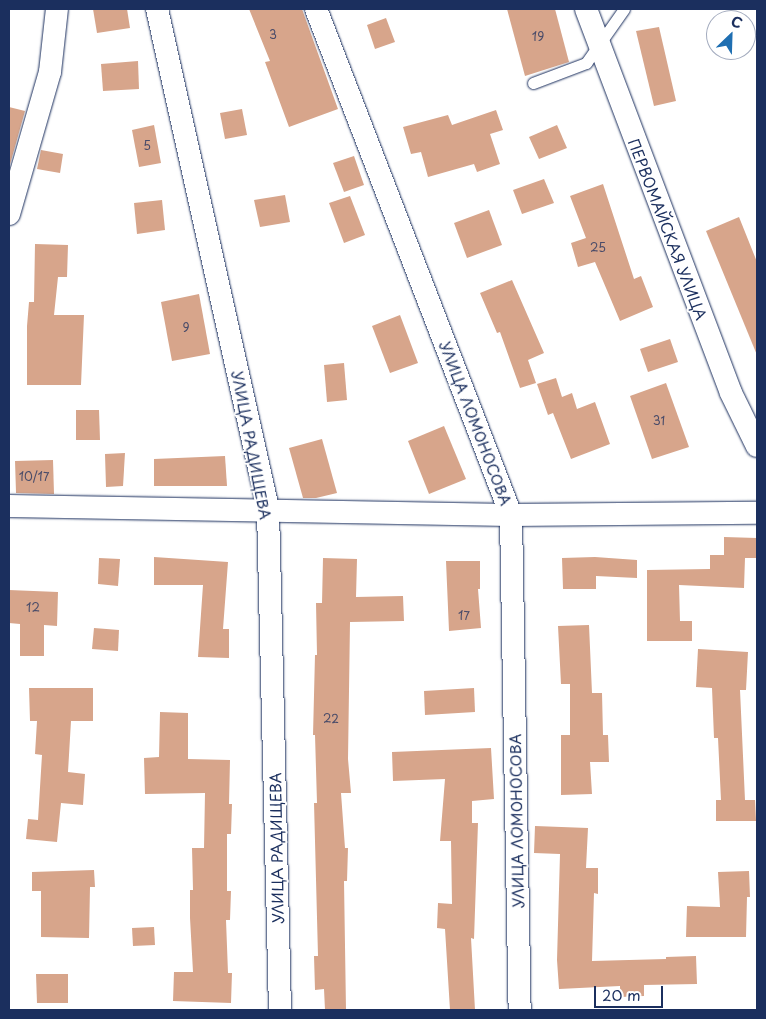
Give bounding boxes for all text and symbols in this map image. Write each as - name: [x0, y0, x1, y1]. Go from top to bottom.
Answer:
- north arrow: [706, 10, 756, 60]
- text: С: [728, 10, 746, 33]
- house number: 3: [269, 28, 277, 42]
- house number: 19: [532, 30, 544, 44]
- street label: ПЕРВОМАЙСКАЯ УЛИЦА: [625, 136, 711, 322]
- house number: 5: [143, 139, 151, 153]
- house number: 25: [590, 241, 606, 255]
- house number: 9: [182, 321, 190, 335]
- street label: УЛИЦА ЛОМОНОСОВА: [436, 337, 516, 509]
- street label: УЛИЦА РАДИЩЕВА: [229, 369, 275, 521]
- house number: 31: [653, 414, 665, 428]
- house number: 10/17: [19, 470, 49, 484]
- house number: 12: [26, 601, 40, 615]
- house number: 17: [458, 609, 470, 623]
- house number: 22: [323, 712, 339, 726]
- street label: УЛИЦА ЛОМОНОСОВА: [505, 732, 527, 910]
- street label: УЛИЦА РАДИЩЕВА: [266, 772, 286, 924]
- scale bar: [596, 976, 665, 1008]
- text: 20 m: [602, 983, 641, 1006]

